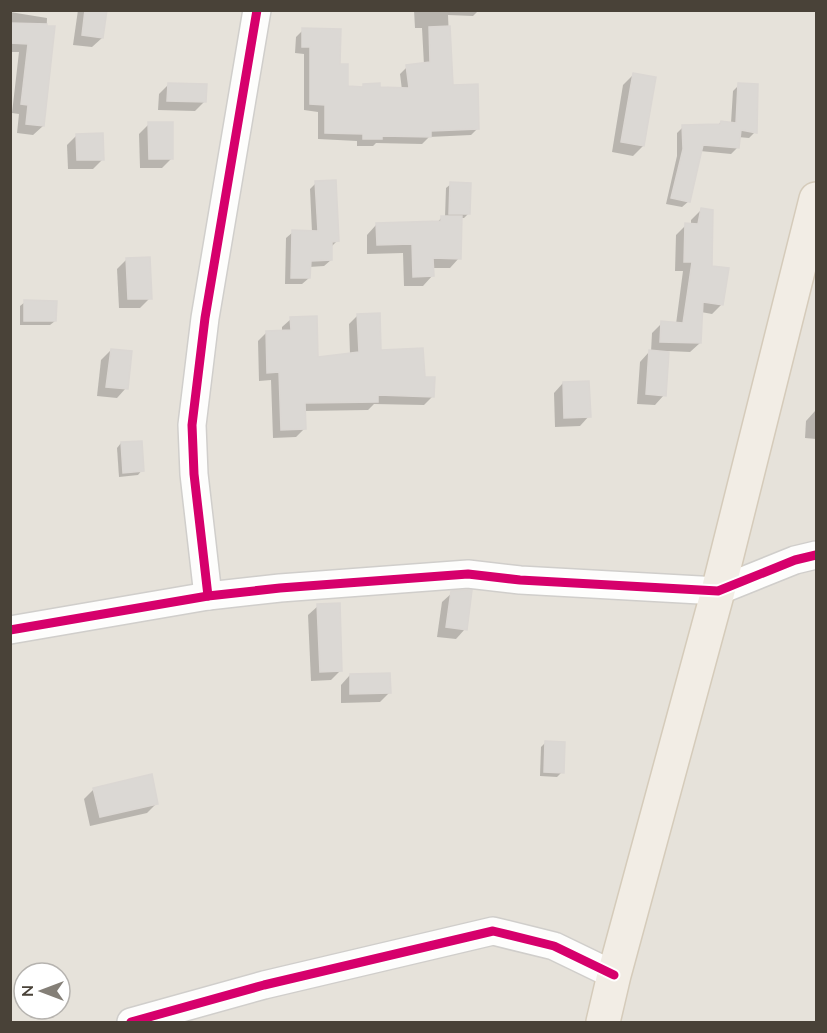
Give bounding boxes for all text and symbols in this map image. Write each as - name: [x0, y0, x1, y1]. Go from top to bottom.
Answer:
- north arrow: [12, 961, 72, 1021]
- text: N: [17, 985, 37, 997]

